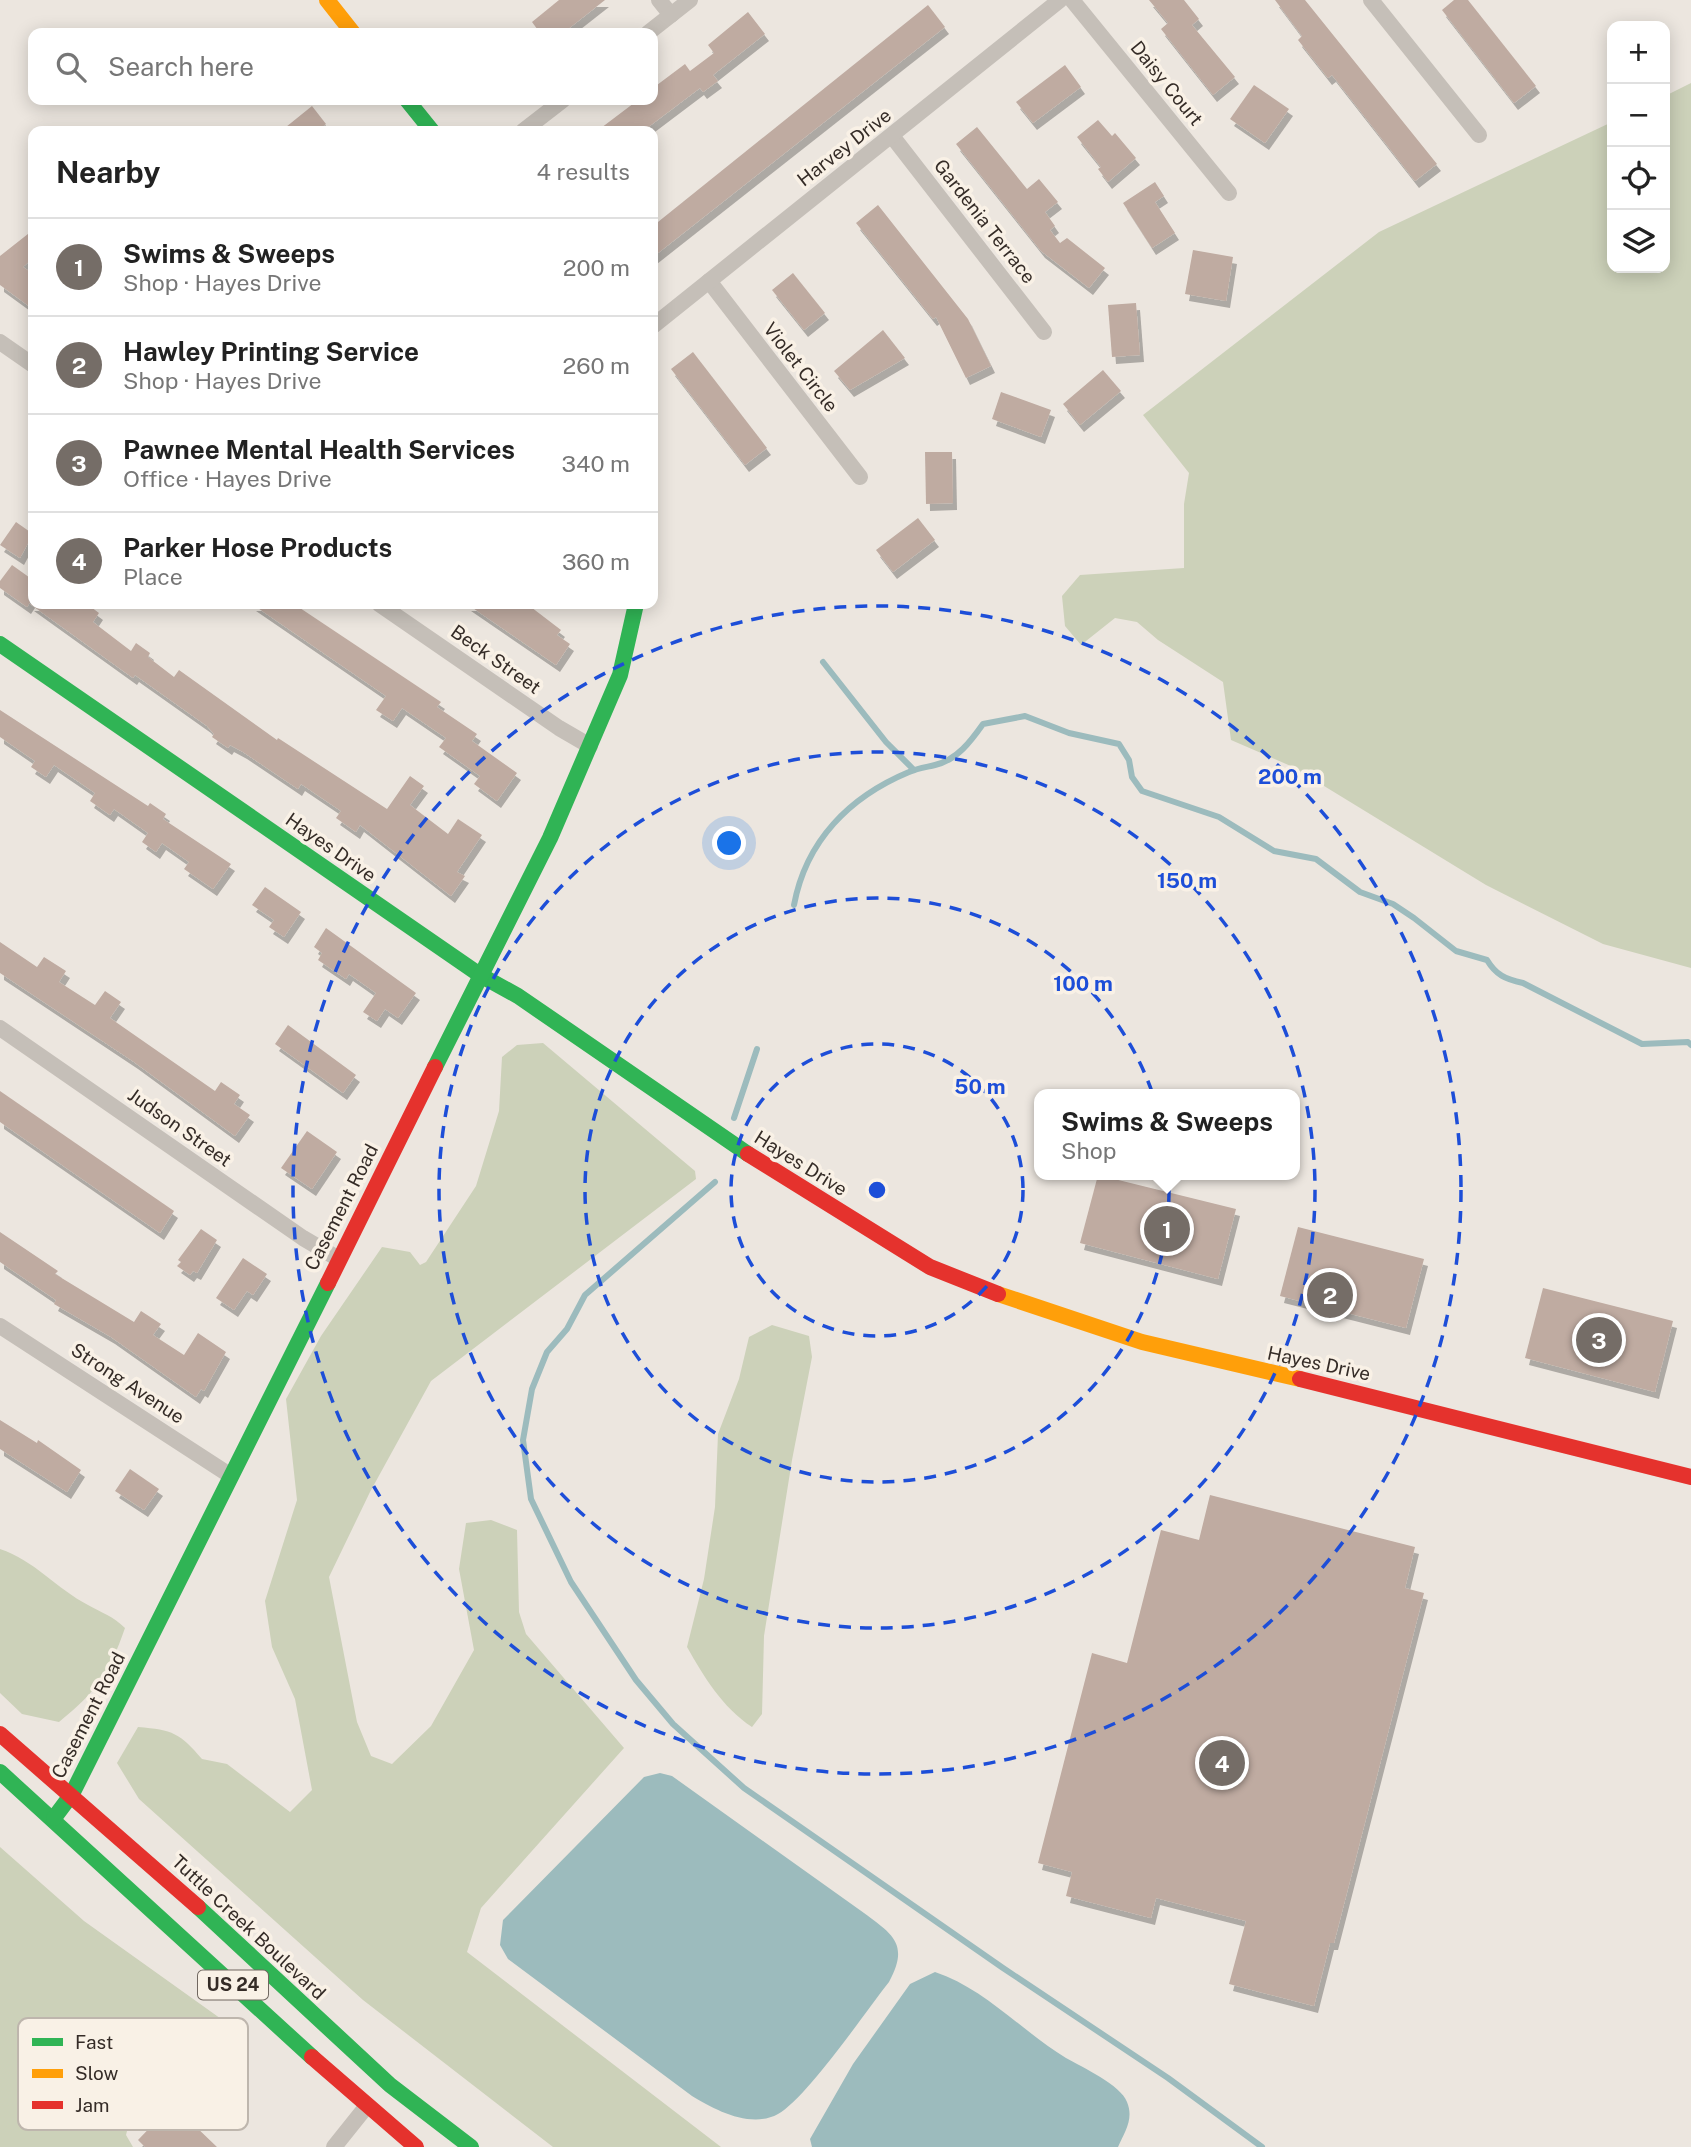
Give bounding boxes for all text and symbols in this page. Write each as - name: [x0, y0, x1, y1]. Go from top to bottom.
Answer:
- map controls: [1607, 21, 1670, 273]
- button: +: [1607, 21, 1670, 84]
- search box: [28, 28, 658, 105]
- street label: Daisy Court: [1126, 36, 1208, 130]
- icon: search: [52, 48, 90, 86]
- text: Search here: [108, 51, 254, 82]
- button: −: [1607, 84, 1670, 147]
- street label: Harvey Drive: [793, 104, 895, 190]
- button: locate: [1607, 147, 1670, 210]
- text: Nearby: [56, 154, 160, 190]
- street label: Gardenia Terrace: [930, 155, 1040, 287]
- text: 4 results: [536, 158, 630, 185]
- button: layers: [1607, 210, 1670, 273]
- text: Swims & Sweeps: [123, 238, 335, 269]
- text: 1: [74, 254, 84, 281]
- text: 200 m: [563, 254, 630, 281]
- text: Shop · Hayes Drive: [123, 269, 322, 296]
- street label: Violet Circle: [759, 318, 843, 416]
- text: Hawley Printing Service: [123, 336, 419, 367]
- text: 2: [72, 352, 86, 379]
- text: 260 m: [563, 352, 630, 379]
- text: Shop · Hayes Drive: [123, 367, 322, 394]
- text: Pawnee Mental Health Services: [123, 434, 515, 465]
- text: 3: [71, 450, 87, 477]
- text: 340 m: [562, 450, 630, 477]
- text: Office · Hayes Drive: [123, 465, 332, 492]
- text: Parker Hose Products: [123, 532, 392, 563]
- text: 4: [71, 548, 87, 575]
- text: 360 m: [562, 548, 630, 575]
- text: Place: [123, 563, 183, 590]
- street label: Beck Street: [447, 620, 545, 698]
- text: 200 m: [1258, 764, 1322, 789]
- street label: Hayes Drive: [282, 808, 380, 886]
- your location: [712, 826, 746, 860]
- text: 150 m: [1157, 868, 1217, 893]
- text: 100 m: [1053, 971, 1113, 996]
- text: 50 m: [954, 1074, 1006, 1099]
- street label: Judson Street: [124, 1083, 236, 1171]
- popup: [1034, 1089, 1300, 1180]
- text: Swims & Sweeps: [1061, 1106, 1273, 1137]
- street label: Hayes Drive: [751, 1126, 851, 1200]
- text: Shop: [1061, 1137, 1116, 1164]
- street label: Casement Road: [300, 1140, 382, 1274]
- centre of rings: [865, 1178, 889, 1202]
- pin: 1: [1144, 1203, 1190, 1255]
- pin: 2: [1307, 1269, 1353, 1321]
- pin: 3: [1576, 1314, 1622, 1366]
- street label: Strong Avenue: [67, 1338, 189, 1428]
- street label: Hayes Drive: [1265, 1341, 1373, 1385]
- street label: Casement Road: [47, 1648, 129, 1782]
- pin: 4: [1199, 1737, 1245, 1789]
- street label: Tuttle Creek Boulevard: [168, 1850, 330, 2004]
- road number: US 24: [198, 1970, 268, 1999]
- legend: [18, 2018, 248, 2130]
- text: Fast: [75, 2031, 113, 2053]
- text: Slow: [75, 2062, 119, 2084]
- text: Jam: [75, 2094, 109, 2116]

